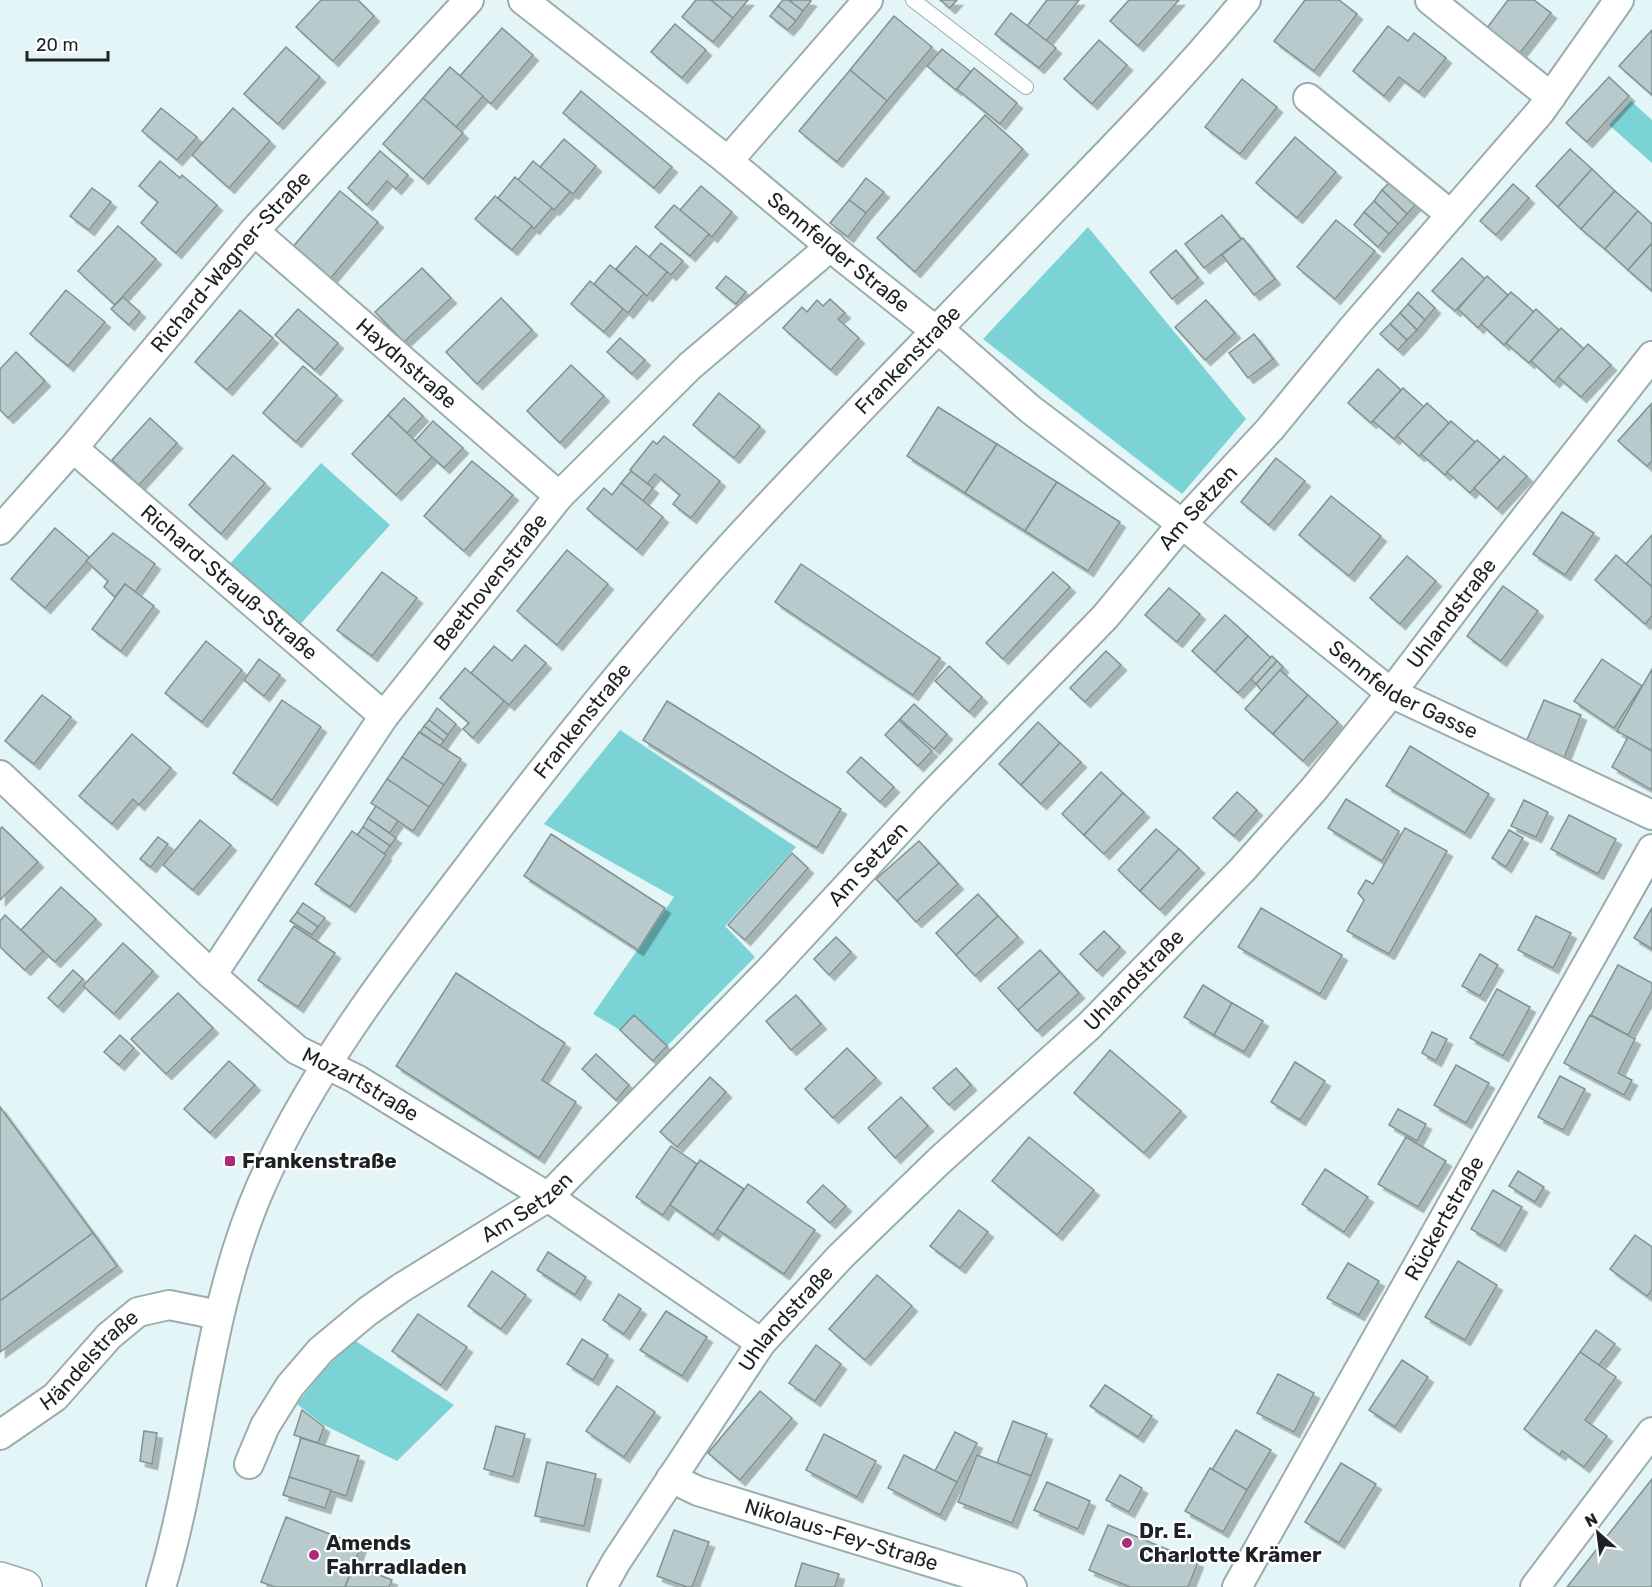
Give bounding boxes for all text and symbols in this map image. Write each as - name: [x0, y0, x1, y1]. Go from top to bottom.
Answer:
- scale bar: [27, 24, 108, 62]
- text: 20 m: [36, 34, 78, 56]
- street label: Richard-Wagner-Straße: [145, 165, 316, 357]
- street label: Sennfelder Straße: [763, 186, 915, 317]
- street label: Frankenstraße: [849, 300, 966, 419]
- street label: Haydnstraße: [351, 313, 462, 414]
- street label: Am Setzen: [1153, 459, 1242, 555]
- street label: Richard-Strauß-Straße: [136, 499, 323, 665]
- street label: Beethovenstraße: [428, 508, 552, 655]
- street label: Uhlandstraße: [1401, 553, 1501, 673]
- street label: Sennfelder Gasse: [1324, 635, 1482, 744]
- street label: Frankenstraße: [528, 657, 636, 783]
- street label: Am Setzen: [822, 816, 913, 911]
- street label: Uhlandstraße: [1078, 924, 1189, 1036]
- street label: Mozartstraße: [298, 1042, 424, 1127]
- place label: Frankenstraße: [242, 1148, 397, 1173]
- street label: Rückertstraße: [1399, 1151, 1489, 1285]
- marker: Frankenstraße: [223, 1154, 237, 1168]
- street label: Am Setzen: [476, 1167, 577, 1247]
- street label: Uhlandstraße: [733, 1260, 838, 1376]
- street label: Händelstraße: [35, 1304, 143, 1416]
- street label: Nikolaus-Fey-Straße: [742, 1493, 941, 1576]
- north arrow: [1568, 1503, 1628, 1563]
- text: N: [1582, 1509, 1601, 1531]
- place label: Dr. E. Charlotte Krämer: [1139, 1518, 1322, 1567]
- place label: Amends Fahrradladen: [326, 1530, 467, 1579]
- marker: Dr. E. Charlotte Krämer: [1120, 1536, 1134, 1550]
- marker: Amends Fahrradladen: [307, 1548, 321, 1562]

